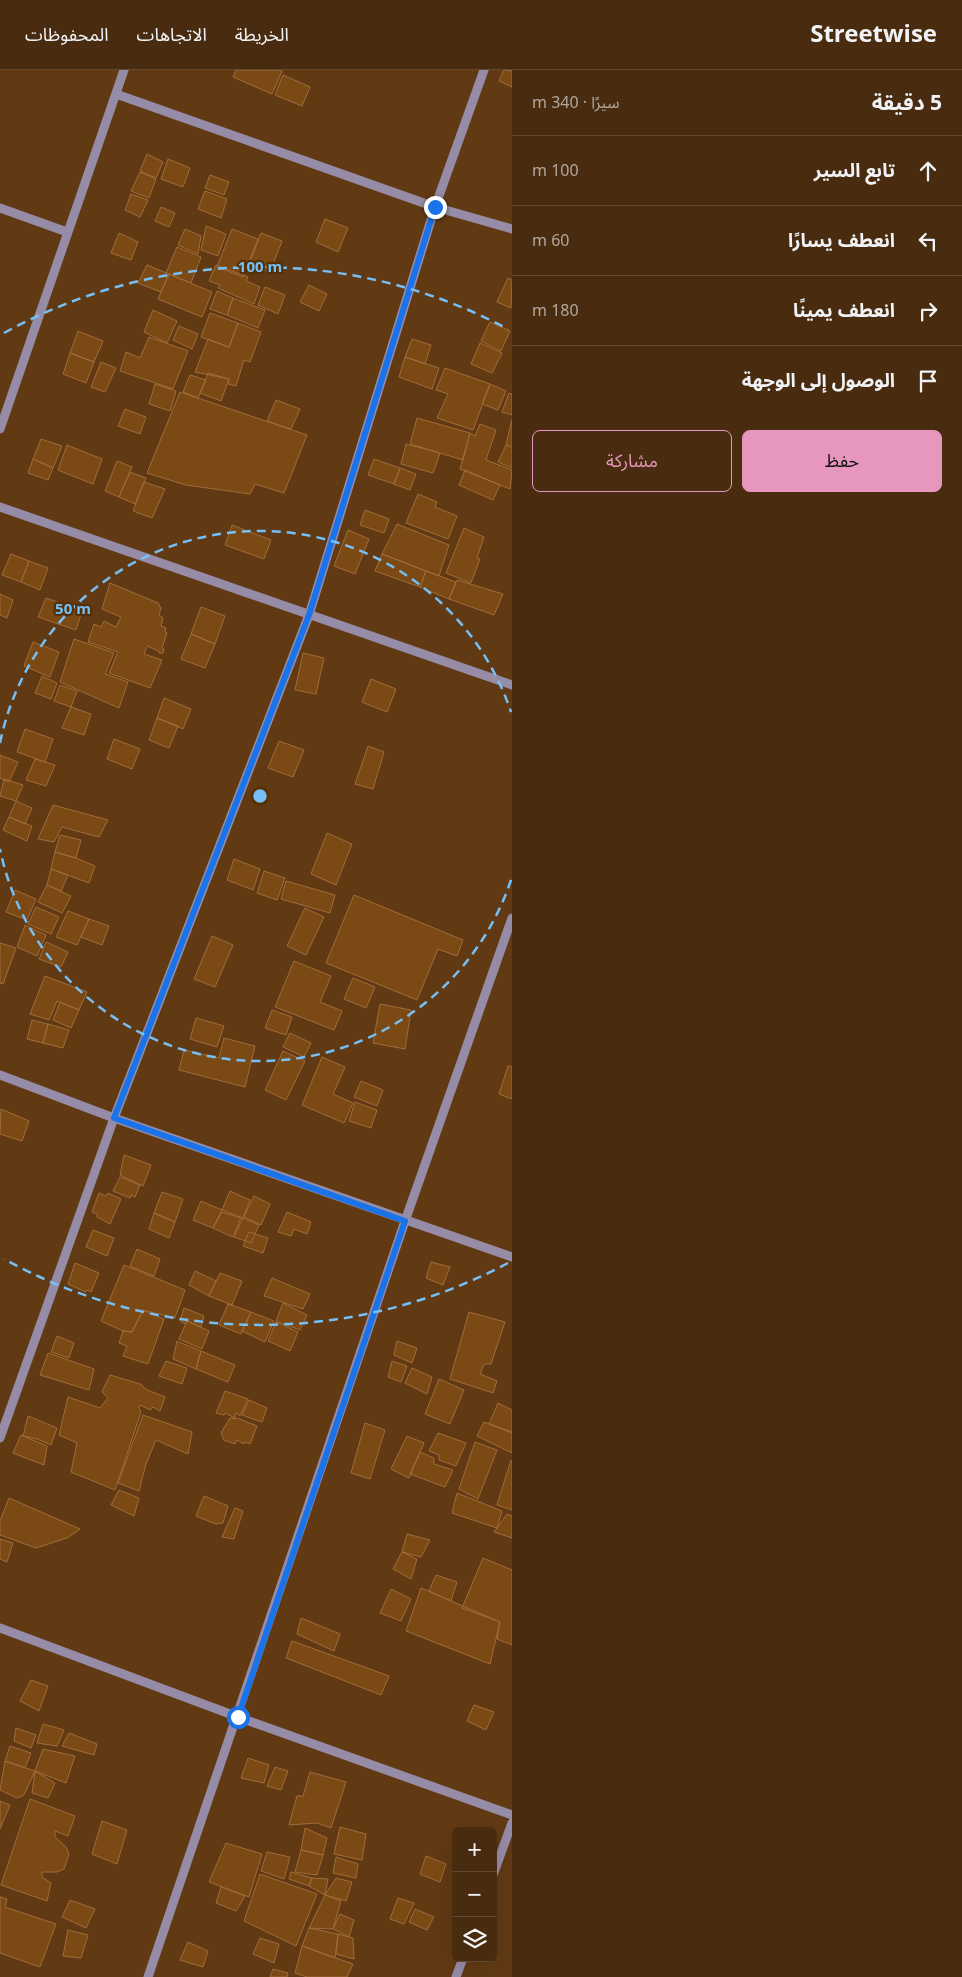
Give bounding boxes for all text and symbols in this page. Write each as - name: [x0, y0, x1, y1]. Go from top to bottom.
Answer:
- text: Streetwise: [810, 9, 937, 60]
- text: المحفوظات: [25, 16, 109, 54]
- text: الاتجاهات: [137, 16, 207, 54]
- text: الخريطة: [235, 16, 289, 54]
- text: 5 دقيقة: [872, 81, 942, 125]
- text: سيرًا · 340 m: [532, 86, 619, 120]
- text: تابع السير: [814, 151, 895, 191]
- text: 100 m: [532, 154, 579, 188]
- icon: ahead: [914, 157, 942, 185]
- route end: [424, 196, 447, 219]
- text: انعطف يسارًا: [788, 221, 895, 261]
- text: 60 m: [532, 224, 569, 258]
- icon: left: [914, 227, 942, 255]
- text: 100 m: [238, 251, 282, 283]
- text: انعطف يمينًا: [793, 291, 895, 331]
- text: 180 m: [532, 294, 579, 328]
- icon: right: [914, 297, 942, 325]
- text: الوصول إلى الوجهة: [742, 361, 895, 401]
- icon: arrive: [914, 367, 942, 395]
- button: مشاركة: [532, 430, 732, 492]
- button: حفظ: [742, 430, 942, 492]
- text: 50 m: [55, 593, 91, 625]
- centre of rings: [251, 787, 269, 805]
- route start: [227, 1706, 250, 1729]
- map controls: [452, 1827, 497, 1962]
- button: +: [452, 1827, 497, 1872]
- button: −: [452, 1872, 497, 1917]
- button: layers: [452, 1917, 497, 1962]

